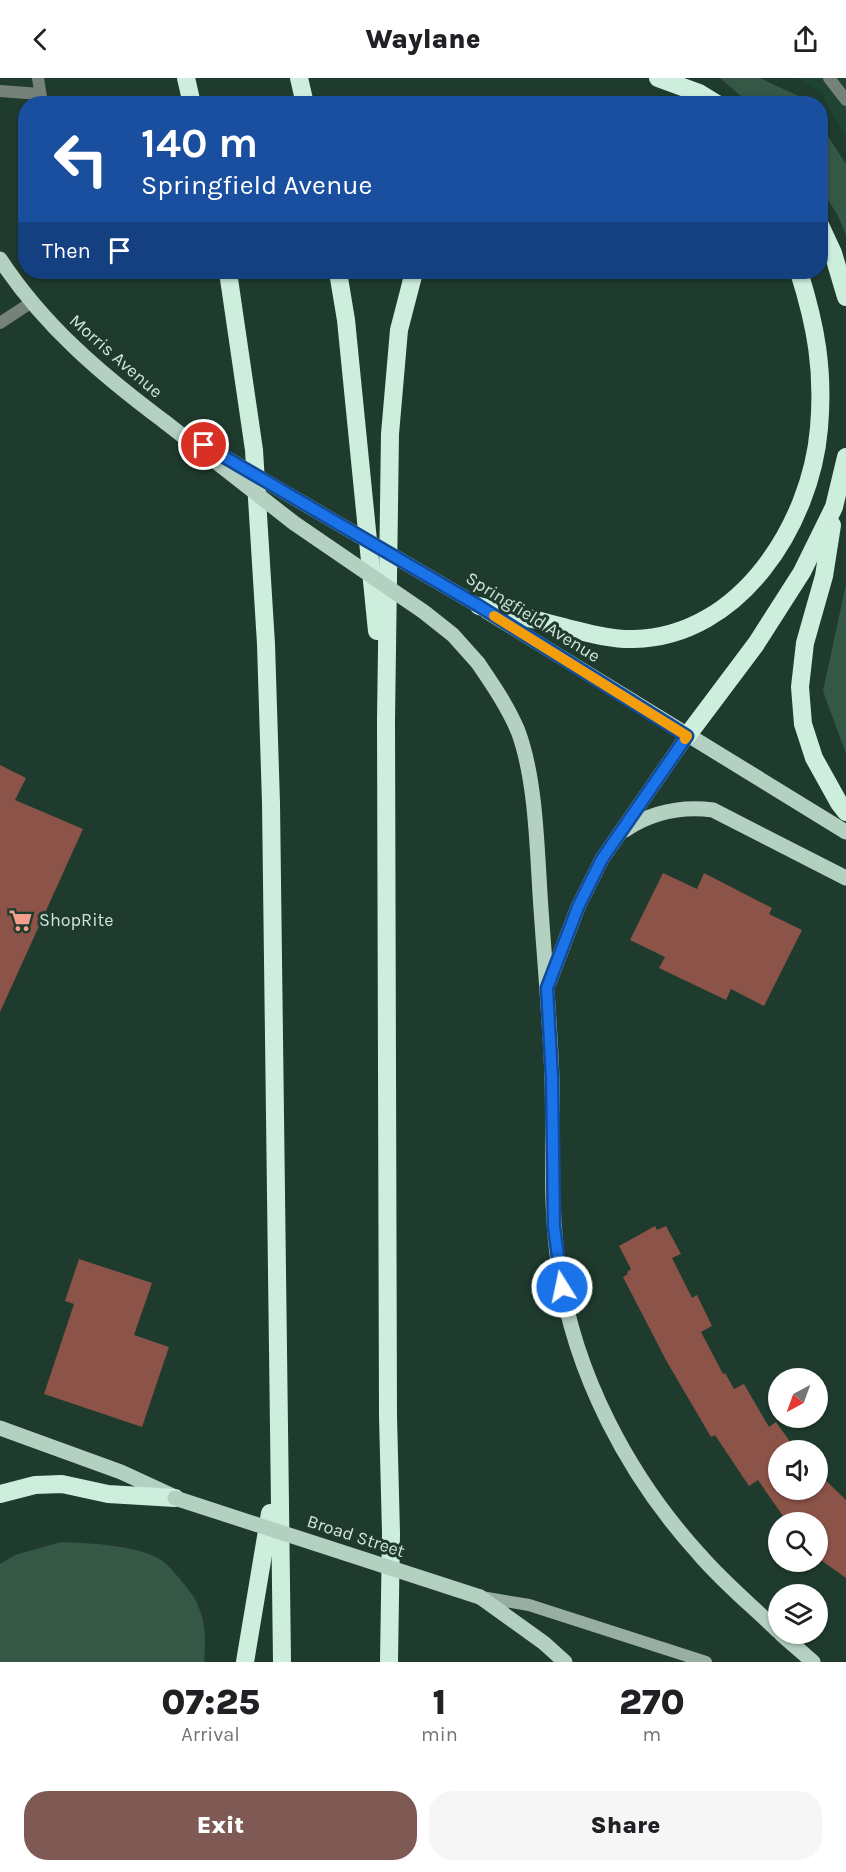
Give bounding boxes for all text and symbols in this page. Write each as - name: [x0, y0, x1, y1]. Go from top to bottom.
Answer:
- icon: back: [24, 23, 57, 56]
- text: Waylane: [365, 23, 481, 55]
- icon: share: [789, 23, 822, 56]
- text: 140 m: [141, 118, 258, 168]
- icon: left: [42, 120, 120, 198]
- text: Springfield Avenue: [141, 169, 372, 201]
- icon: arrive: [103, 234, 136, 267]
- text: Then: [42, 238, 91, 264]
- street label: Morris Avenue: [65, 310, 167, 402]
- pin: [178, 419, 229, 470]
- icon: arrive: [187, 428, 220, 461]
- street label: Springfield Avenue: [462, 567, 604, 667]
- supermarket icon: ShopRite: [8, 907, 34, 933]
- place label: ShopRite: [39, 909, 114, 931]
- position arrow: [530, 1255, 594, 1319]
- north arrow: [768, 1368, 828, 1428]
- map controls: [768, 1368, 828, 1644]
- button: sound: [768, 1440, 828, 1500]
- street label: Broad Street: [304, 1510, 408, 1562]
- button: search: [768, 1512, 828, 1572]
- button: layers: [768, 1584, 828, 1644]
- text: 07:25: [161, 1681, 260, 1723]
- text: 1: [432, 1681, 446, 1723]
- text: 270: [619, 1681, 685, 1723]
- text: Arrival: [181, 1723, 240, 1746]
- text: min: [421, 1723, 458, 1746]
- text: m: [643, 1723, 661, 1746]
- button: Exit: [24, 1791, 417, 1860]
- button: Share: [429, 1791, 822, 1860]

